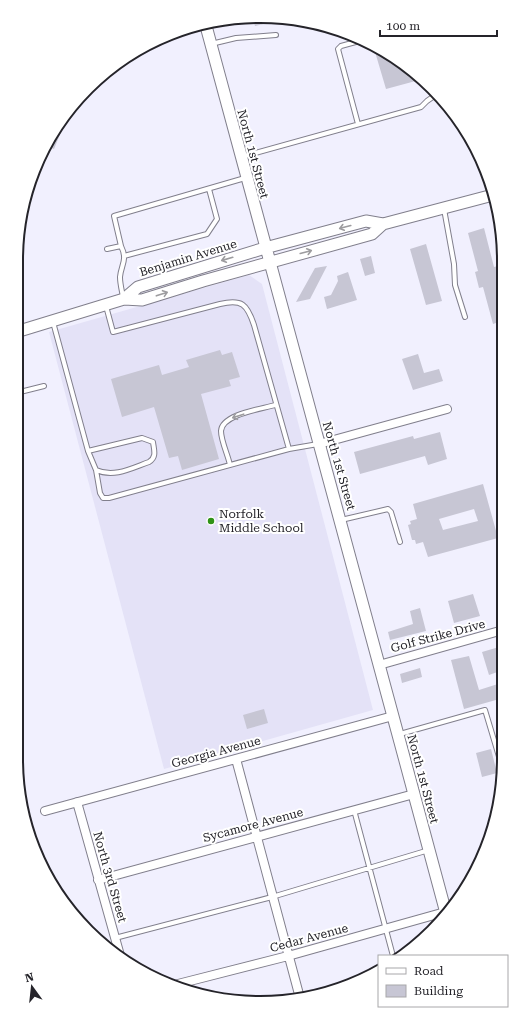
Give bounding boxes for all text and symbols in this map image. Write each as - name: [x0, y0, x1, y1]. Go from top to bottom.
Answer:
- scale bar: [380, 12, 497, 38]
- text: 100 m: [386, 19, 420, 33]
- street label: North 1st Street: [234, 108, 272, 201]
- one-way arrow: [339, 224, 352, 231]
- street label: Benjamin Avenue: [138, 236, 239, 279]
- one-way arrow: [299, 248, 312, 255]
- one-way arrow: [221, 256, 234, 263]
- one-way arrow: [155, 290, 168, 297]
- one-way arrow: [232, 413, 245, 420]
- street label: North 1st Street: [320, 420, 358, 512]
- place label: Norfolk Middle School: [219, 507, 304, 535]
- marker: Norfolk Middle School: [206, 516, 216, 526]
- street label: Golf Strike Drive: [389, 617, 487, 655]
- street label: Georgia Avenue: [170, 733, 262, 771]
- street label: North 1st Street: [404, 733, 442, 826]
- street label: Sycamore Avenue: [201, 805, 305, 845]
- street label: North 3rd Street: [90, 830, 130, 925]
- street label: Cedar Avenue: [268, 921, 350, 955]
- legend: [378, 955, 508, 1007]
- text: Road: [414, 964, 444, 978]
- north arrow: [12, 967, 52, 1007]
- text: N: [24, 970, 36, 985]
- text: Building: [414, 984, 463, 998]

